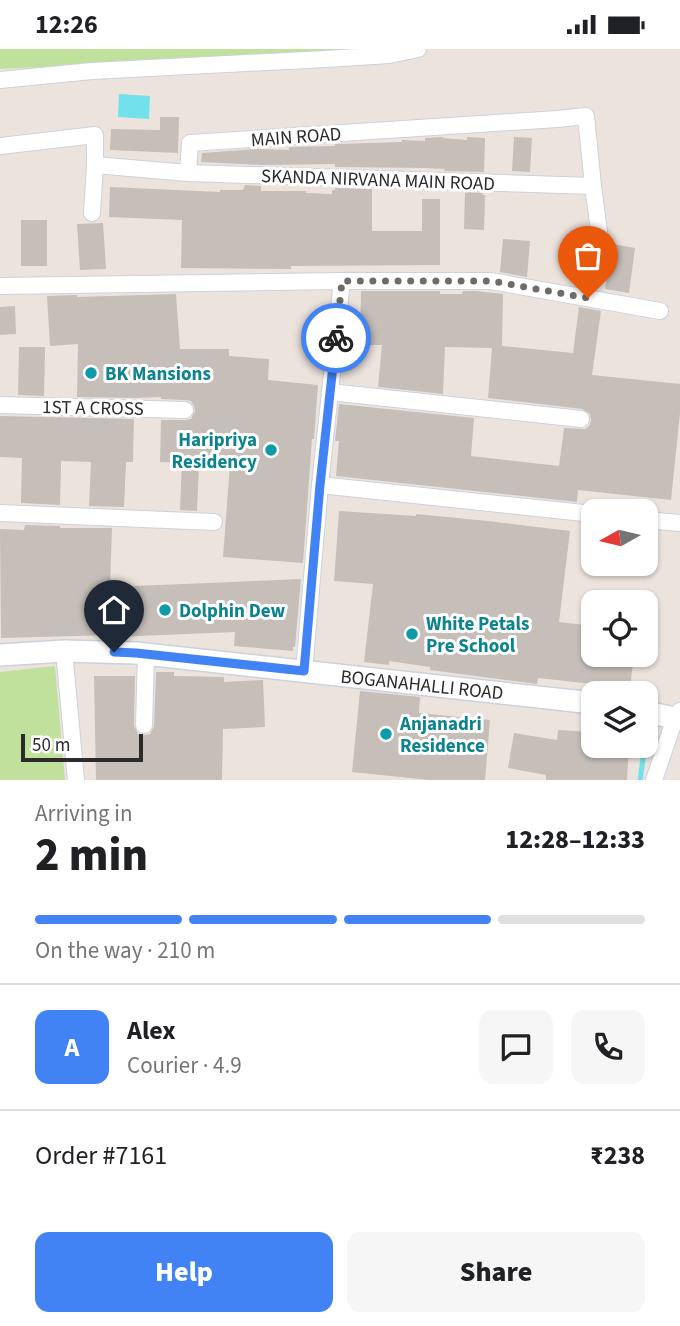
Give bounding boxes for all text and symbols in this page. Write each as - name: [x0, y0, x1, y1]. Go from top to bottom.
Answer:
- text: 12:26: [35, 6, 98, 43]
- street label: MAIN ROAD: [250, 121, 342, 154]
- street label: SKANDA NIRVANA MAIN ROAD: [261, 163, 495, 198]
- pin: [558, 226, 618, 298]
- icon: bag: [569, 237, 607, 275]
- courier: [301, 303, 371, 373]
- icon: bike: [317, 319, 355, 357]
- place label: BK Mansions: [105, 361, 211, 388]
- marker: BK Mansions: [83, 365, 99, 381]
- street label: 1ST A CROSS: [42, 394, 144, 423]
- place label: Haripriya Residency: [172, 427, 257, 476]
- marker: Haripriya Residency: [263, 442, 279, 458]
- north arrow: [581, 499, 658, 576]
- map controls: [581, 499, 658, 758]
- pin: [84, 580, 144, 652]
- button: locate: [581, 590, 658, 667]
- icon: home: [95, 591, 133, 629]
- place label: Dolphin Dew: [179, 598, 285, 625]
- marker: Dolphin Dew: [157, 602, 173, 618]
- place label: White Petals Pre School: [426, 611, 529, 660]
- marker: White Petals Pre School: [404, 626, 420, 642]
- street label: BOGANAHALLI ROAD: [339, 664, 505, 707]
- button: layers: [581, 681, 658, 758]
- place label: Anjanadri Residence: [399, 711, 485, 760]
- marker: Anjanadri Residence: [378, 726, 394, 742]
- scale bar: [21, 731, 144, 763]
- text: 50 m: [32, 732, 70, 759]
- text: Arriving in: [35, 797, 133, 830]
- text: 12:28–12:33: [505, 821, 645, 858]
- text: 2 min: [35, 823, 148, 888]
- text: On the way · 210 m: [35, 934, 215, 967]
- button: chat: [479, 1010, 553, 1084]
- button: phone: [571, 1010, 645, 1084]
- text: Alex: [127, 1012, 176, 1049]
- text: A: [65, 1029, 79, 1066]
- text: Courier · 4.9: [127, 1049, 242, 1082]
- text: Order #7161: [35, 1137, 167, 1174]
- text: ₹238: [590, 1137, 645, 1174]
- button: Help: [35, 1232, 333, 1312]
- button: Share: [347, 1232, 645, 1312]

